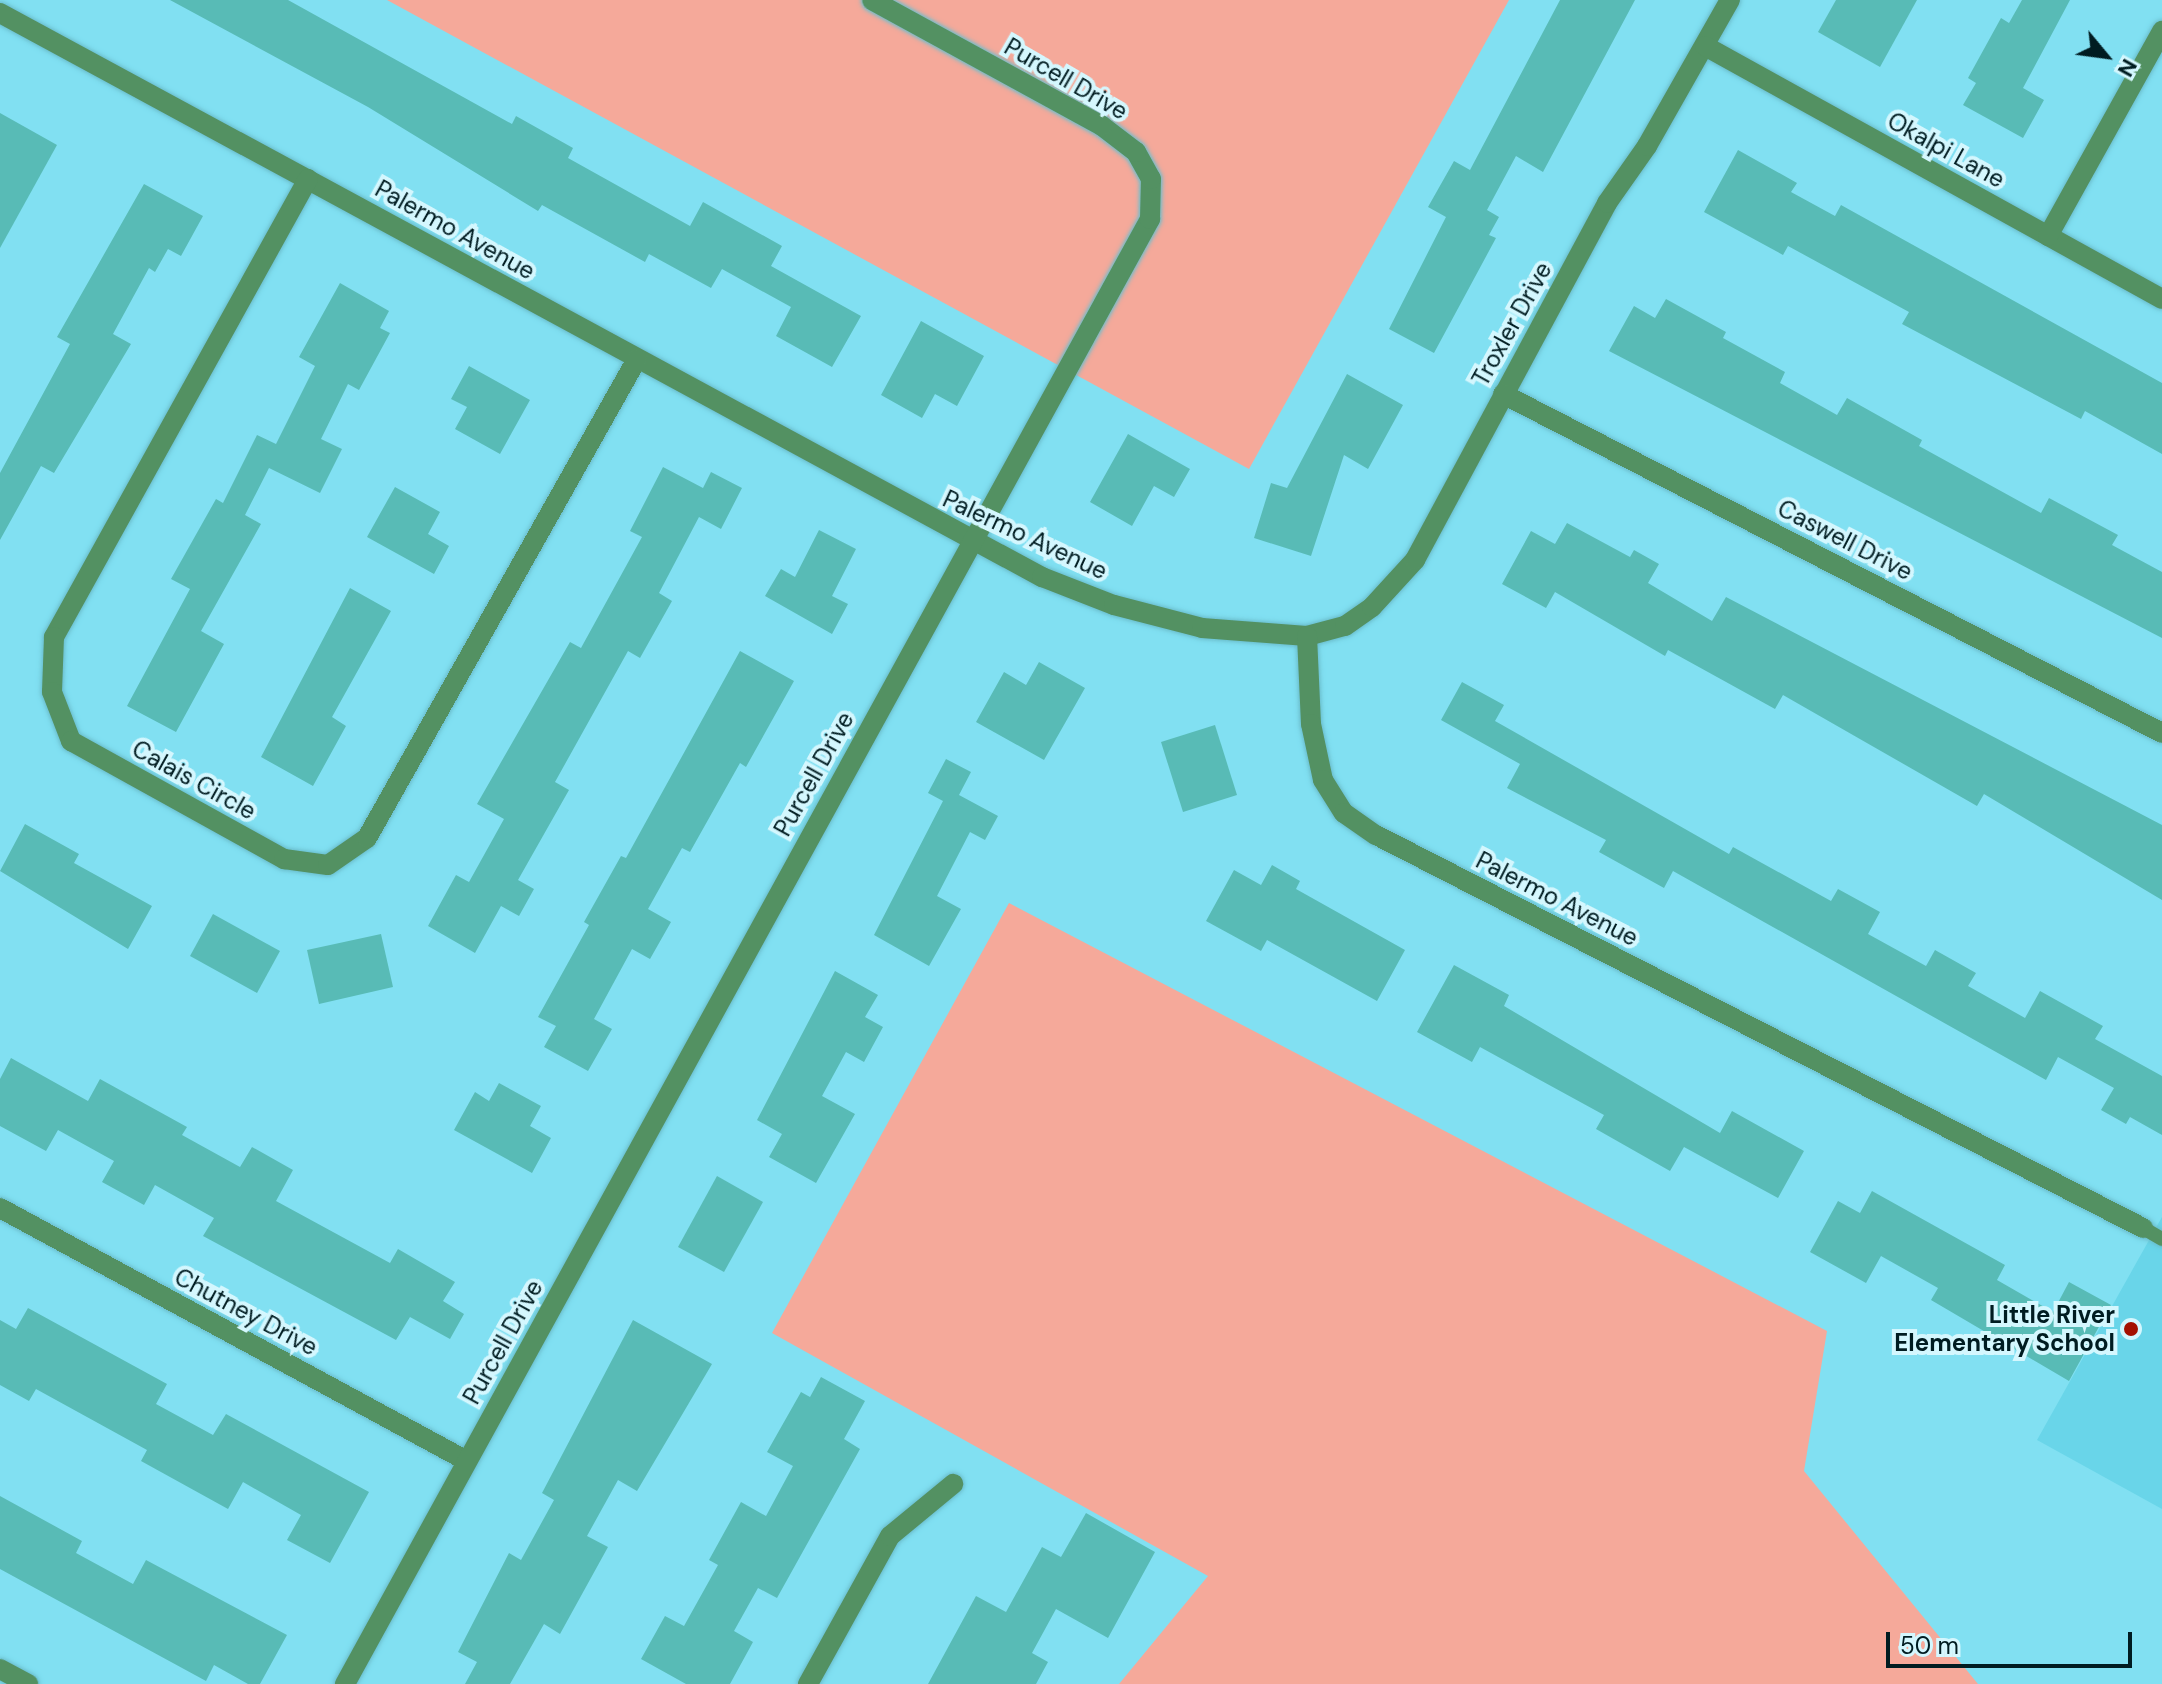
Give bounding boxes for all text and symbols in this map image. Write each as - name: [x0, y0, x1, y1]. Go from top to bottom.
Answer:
- north arrow: [2066, 16, 2146, 96]
- street label: Purcell Drive: [999, 32, 1133, 126]
- text: N: [2111, 54, 2144, 82]
- street label: Okalpi Lane: [1882, 106, 2010, 194]
- street label: Palermo Avenue: [370, 174, 540, 286]
- street label: Troxler Drive: [1466, 257, 1558, 391]
- street label: Palermo Avenue: [938, 484, 1112, 586]
- street label: Caswell Drive: [1773, 494, 1917, 586]
- street label: Purcell Drive: [768, 707, 860, 841]
- street label: Calais Circle: [127, 734, 261, 826]
- street label: Palermo Avenue: [1471, 846, 1643, 952]
- street label: Chutney Drive: [170, 1262, 322, 1362]
- street label: Purcell Drive: [457, 1275, 549, 1409]
- place label: Little River Elementary School: [1894, 1301, 2115, 1357]
- marker: Little River Elementary School: [2122, 1320, 2140, 1338]
- scale bar: [1890, 1616, 2136, 1666]
- text: 50 m: [1900, 1630, 1959, 1661]

